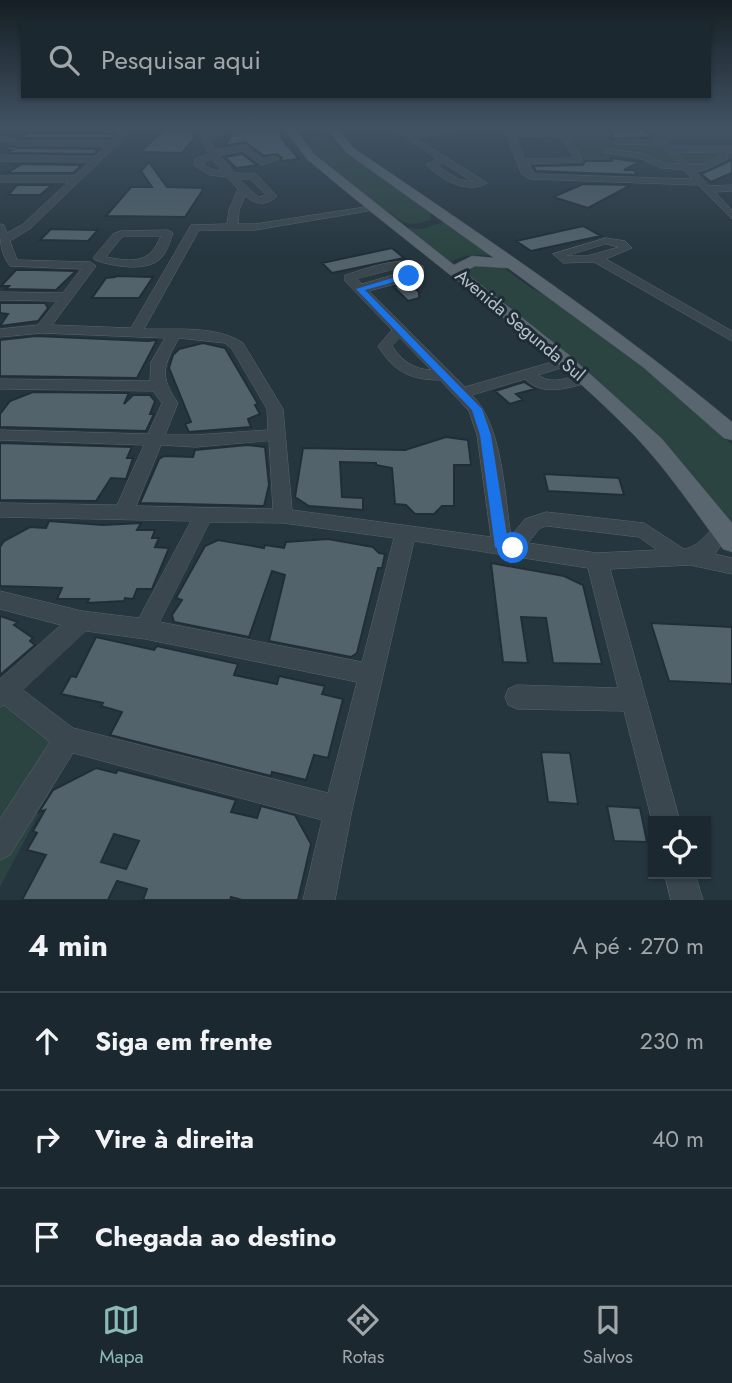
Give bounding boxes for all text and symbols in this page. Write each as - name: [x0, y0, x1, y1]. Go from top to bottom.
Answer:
- search box: [21, 21, 711, 98]
- icon: search: [45, 41, 83, 79]
- text: Pesquisar aqui: [101, 41, 261, 79]
- route end: [393, 260, 424, 291]
- street label: Avenida Segunda Sul: [449, 263, 591, 387]
- route start: [497, 532, 528, 563]
- map controls: [648, 816, 711, 879]
- button: locate: [648, 816, 711, 879]
- text: 4 min: [28, 924, 108, 967]
- text: A pé · 270 m: [572, 929, 704, 963]
- icon: ahead: [28, 1022, 66, 1060]
- text: Siga em frente: [95, 1022, 272, 1060]
- text: 230 m: [640, 1024, 704, 1058]
- icon: right: [28, 1120, 66, 1158]
- text: Vire à direita: [95, 1120, 254, 1158]
- text: 40 m: [652, 1122, 704, 1156]
- icon: arrive: [28, 1218, 66, 1256]
- text: Chegada ao destino: [95, 1218, 336, 1256]
- tab: Mapa: [99, 1301, 144, 1370]
- tab: Rotas: [342, 1301, 384, 1370]
- tab: Salvos: [583, 1301, 633, 1370]

